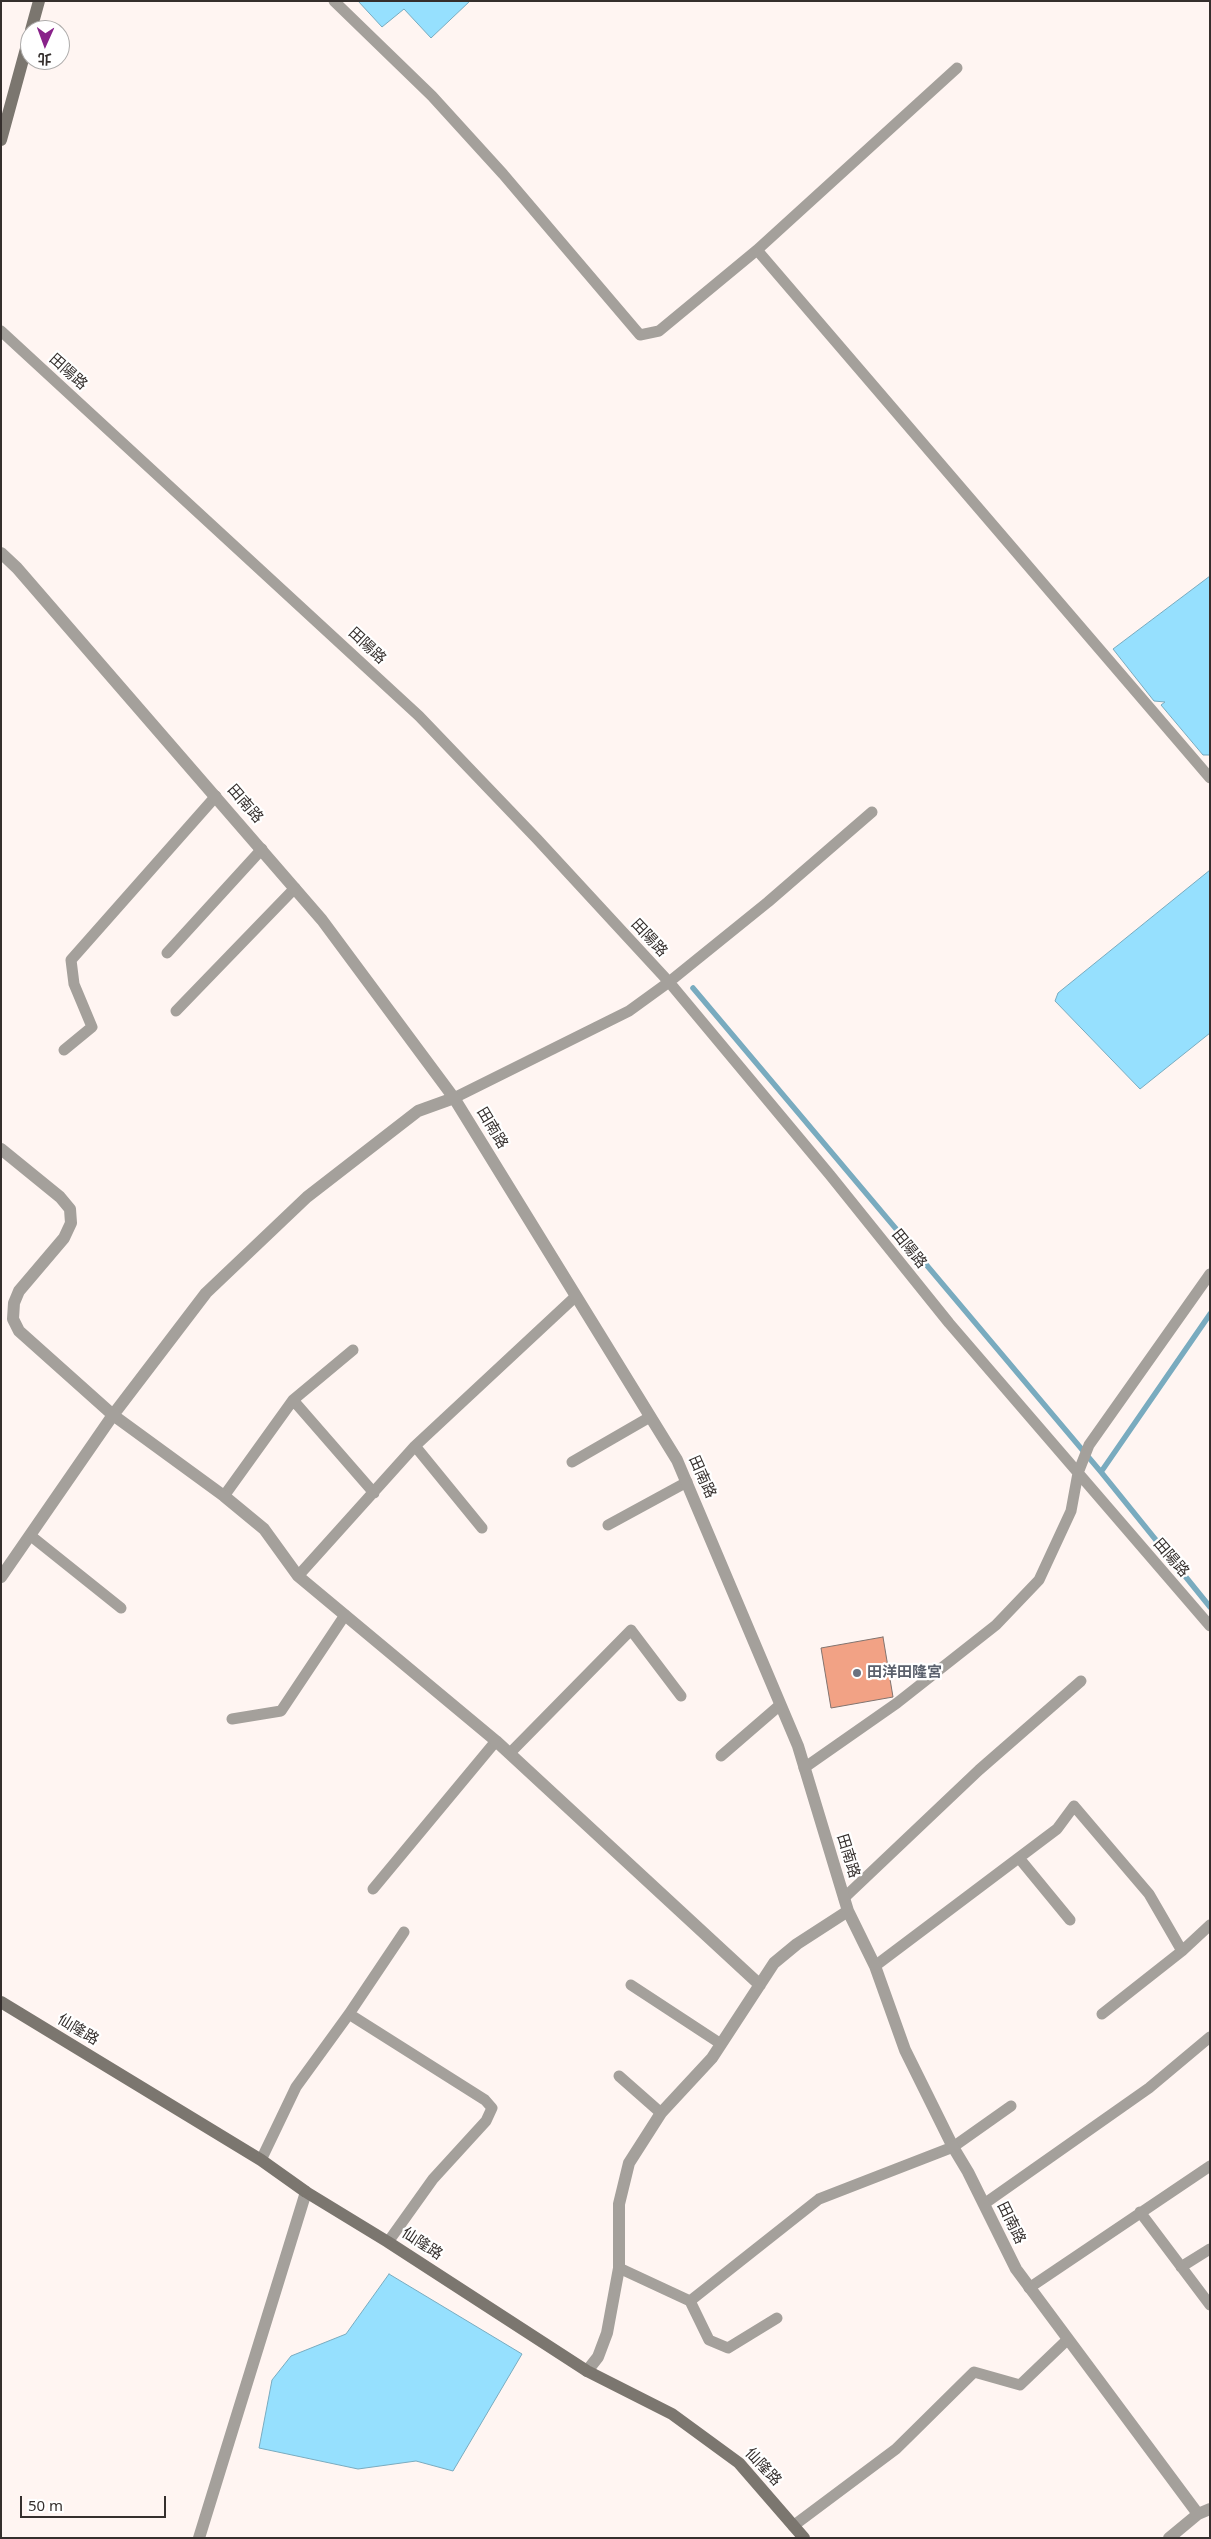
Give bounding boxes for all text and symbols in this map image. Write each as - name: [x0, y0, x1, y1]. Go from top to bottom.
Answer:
- north arrow: [20, 20, 70, 70]
- text: 北: [37, 50, 52, 69]
- street label: 田陽路: [45, 350, 91, 394]
- street label: 田陽路: [344, 624, 390, 668]
- street label: 田南路: [223, 781, 267, 827]
- street label: 田陽路: [627, 915, 671, 961]
- street label: 田南路: [473, 1104, 511, 1152]
- street label: 田陽路: [888, 1226, 930, 1272]
- street label: 田南路: [685, 1453, 719, 1501]
- street label: 田陽路: [1149, 1535, 1193, 1581]
- place label: 田洋田隆宮: [867, 1664, 942, 1682]
- marker: 田洋田隆宮: [851, 1667, 863, 1679]
- street label: 田南路: [833, 1832, 863, 1880]
- street label: 仙隆路: [54, 2011, 102, 2049]
- street label: 田南路: [993, 2199, 1029, 2247]
- street label: 仙隆路: [398, 2224, 446, 2264]
- street label: 仙隆路: [741, 2444, 785, 2490]
- scale bar: [22, 2486, 169, 2518]
- text: 50 m: [28, 2495, 63, 2515]

